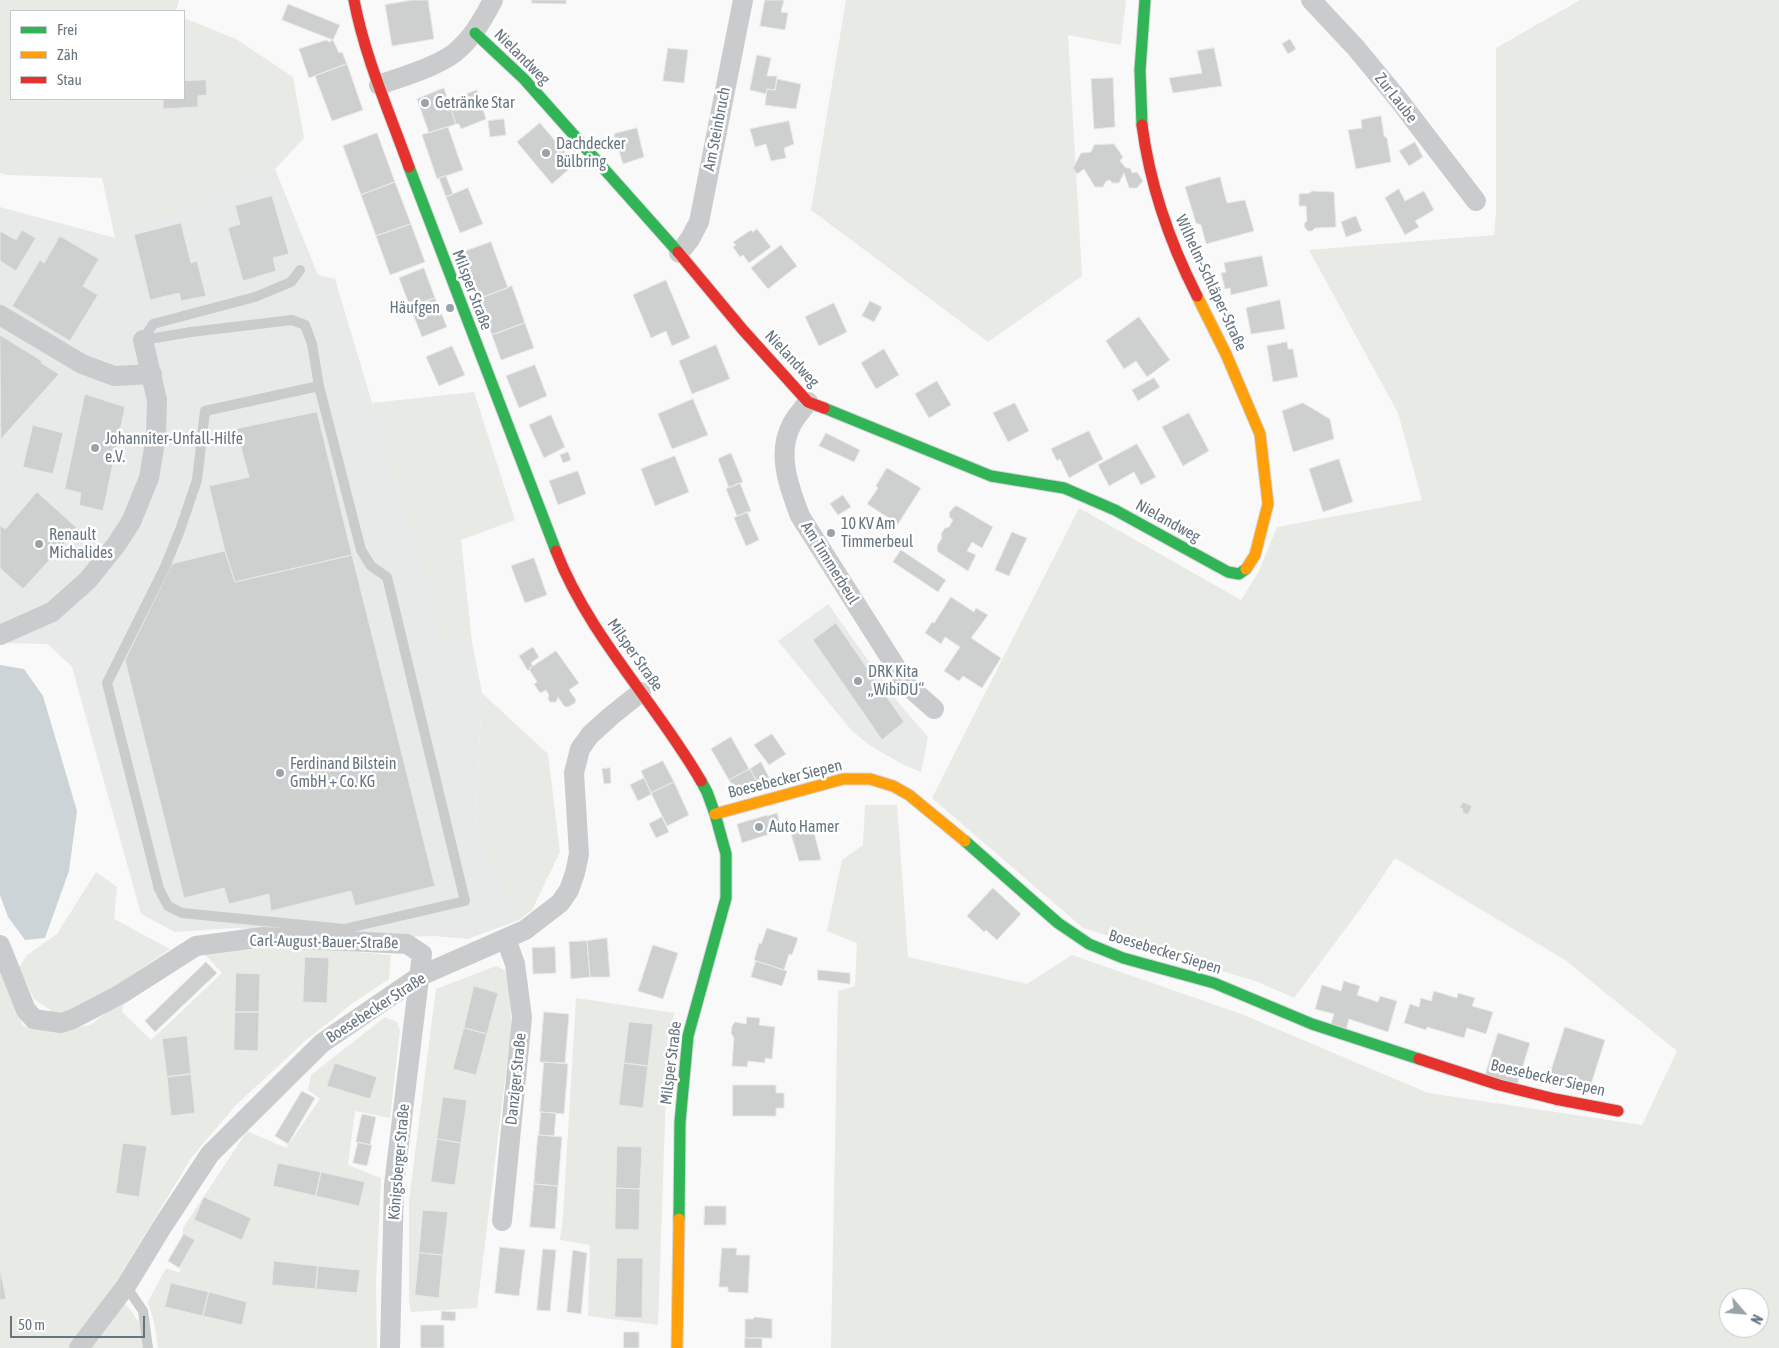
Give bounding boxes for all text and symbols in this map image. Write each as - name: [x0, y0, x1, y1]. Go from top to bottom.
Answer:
- legend: [10, 10, 185, 100]
- text: Frei: [57, 21, 77, 38]
- street label: Nielandweg: [490, 25, 554, 89]
- text: Zäh: [57, 46, 78, 63]
- street label: Zur Laube: [1371, 69, 1421, 127]
- text: Stau: [57, 71, 82, 88]
- street label: Am Steinbruch: [699, 85, 735, 173]
- place label: Getränke Star: [435, 93, 515, 113]
- marker: Getränke Star: [419, 97, 431, 109]
- place label: Dachdecker Bülbring: [556, 134, 625, 172]
- marker: Dachdecker Bülbring: [540, 147, 552, 159]
- street label: Wilhelm-Schläper-Straße: [1171, 212, 1251, 354]
- street label: Milsper Straße: [448, 247, 496, 333]
- place label: Häufgen: [390, 298, 440, 318]
- marker: Häufgen: [444, 302, 456, 314]
- street label: Nielandweg: [761, 327, 823, 391]
- place label: Johanniter-Unfall-Hilfe e.V.: [105, 429, 243, 467]
- marker: Johanniter-Unfall-Hilfe e.V.: [89, 442, 101, 454]
- street label: Nielandweg: [1132, 495, 1204, 547]
- place label: 10 KV Am Timmerbeul: [841, 514, 913, 552]
- street label: Am Timmerbeul: [797, 518, 863, 608]
- place label: Renault Michalides: [49, 525, 113, 563]
- marker: 10 KV Am Timmerbeul: [825, 527, 837, 539]
- marker: Renault Michalides: [33, 538, 45, 550]
- street label: Milsper Straße: [603, 615, 667, 695]
- place label: DRK Kita „WibiDU“: [868, 662, 924, 700]
- marker: DRK Kita „WibiDU“: [852, 675, 864, 687]
- place label: Ferdinand Bilstein GmbH + Co. KG: [290, 754, 396, 792]
- street label: Boesebecker Siepen: [726, 756, 844, 802]
- marker: Ferdinand Bilstein GmbH + Co. KG: [274, 767, 286, 779]
- place label: Auto Hamer: [769, 817, 839, 837]
- marker: Auto Hamer: [753, 821, 765, 833]
- street label: Boesebecker Siepen: [1106, 926, 1224, 978]
- street label: Carl-August-Bauer-Straße: [249, 931, 399, 953]
- street label: Boesebecker Straße: [323, 969, 429, 1047]
- street label: Milsper Straße: [656, 1020, 686, 1106]
- street label: Danziger Straße: [502, 1032, 530, 1126]
- street label: Boesebecker Siepen: [1489, 1055, 1607, 1101]
- street label: Königsberger Straße: [384, 1103, 414, 1221]
- north arrow: [1719, 1288, 1769, 1338]
- scale bar: [12, 1306, 148, 1338]
- text: N: [1747, 1312, 1765, 1327]
- text: 50 m: [18, 1316, 45, 1333]

